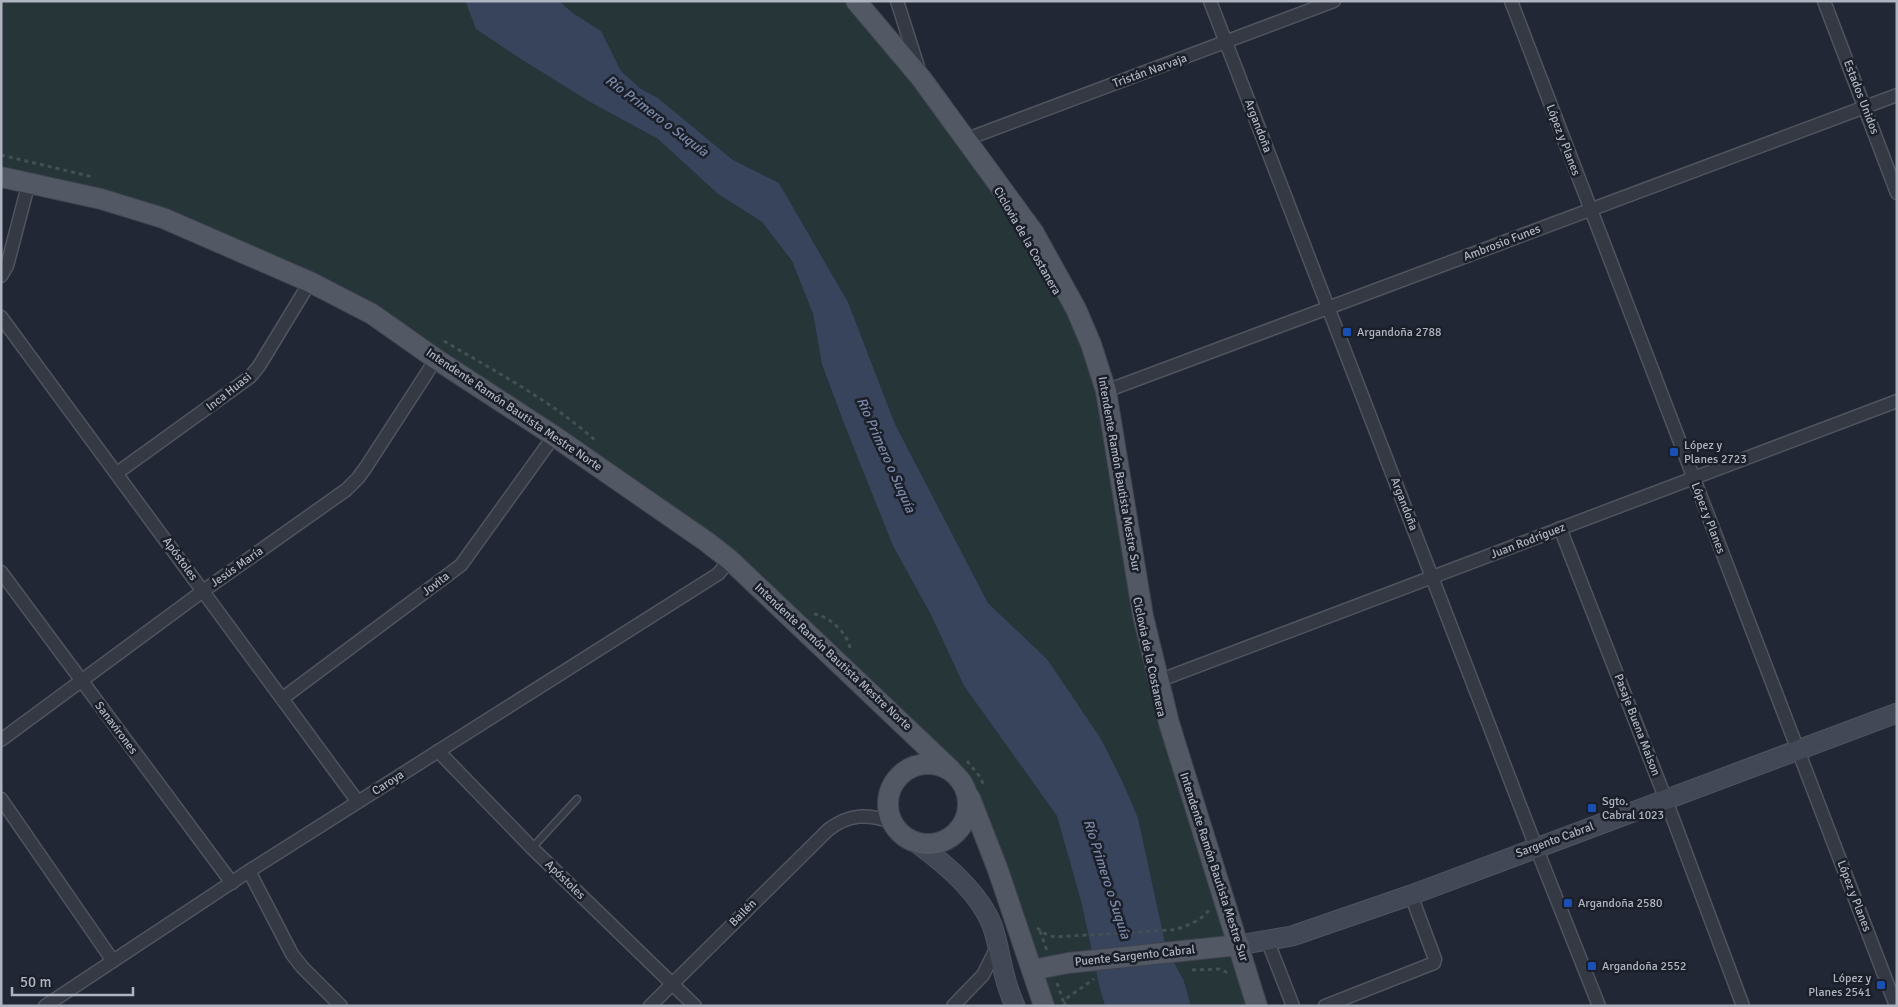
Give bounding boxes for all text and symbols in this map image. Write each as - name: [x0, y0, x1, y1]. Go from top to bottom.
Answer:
- street label: Tristán Narvaja: [1111, 51, 1189, 91]
- street label: Estados Unidos: [1840, 58, 1882, 136]
- water label: Río Primero o Suquía: [602, 72, 713, 161]
- street label: Argandoña: [1241, 97, 1275, 155]
- street label: López y Planes: [1543, 102, 1583, 178]
- street label: Ciclovia de la Costanera: [990, 184, 1064, 298]
- street label: Ambrosio Funes: [1461, 221, 1543, 265]
- place label: Argandoña 2788: [1357, 325, 1441, 340]
- marker: Argandoña 2788: [1341, 326, 1353, 338]
- street label: Intendente Ramón Bautista Mestre Norte: [423, 345, 605, 475]
- street label: Inca Huasi: [203, 370, 255, 414]
- street label: Intendente Ramón Bautista Mestre Sur: [1094, 375, 1144, 573]
- water label: Río Primero o Suquía: [853, 395, 919, 516]
- place label: López y Planes 2723: [1684, 438, 1747, 467]
- marker: López y Planes 2723: [1668, 446, 1680, 458]
- street label: Argandoña: [1387, 475, 1421, 533]
- street label: López y Planes: [1688, 480, 1728, 556]
- street label: Juan Rodríguez: [1488, 520, 1568, 562]
- street label: Apóstoles: [159, 534, 201, 584]
- street label: Jesús María: [208, 543, 266, 591]
- street label: Jovita: [419, 569, 453, 599]
- street label: Intendente Ramón Bautista Mestre Norte: [751, 580, 915, 734]
- street label: Ciclovia de la Costanera: [1129, 596, 1169, 718]
- street label: Pasaje Buena Maison: [1611, 672, 1663, 778]
- street label: Sanavirones: [91, 699, 141, 757]
- street label: Caroya: [369, 767, 407, 799]
- street label: Intendente Ramón Bautista Mestre Sur: [1176, 771, 1252, 964]
- place label: Sgto. Cabral 1023: [1602, 794, 1664, 823]
- marker: Sgto. Cabral 1023: [1586, 802, 1598, 814]
- water label: Río Primero o Suquía: [1080, 817, 1135, 942]
- street label: Sargento Cabral: [1514, 819, 1597, 861]
- street label: Apóstoles: [542, 857, 588, 903]
- street label: López y Planes: [1834, 858, 1874, 934]
- street label: Bailén: [726, 896, 760, 930]
- place label: Argandoña 2580: [1578, 896, 1662, 911]
- marker: Argandoña 2580: [1562, 897, 1574, 909]
- street label: Puente Sargento Cabral: [1074, 942, 1196, 970]
- place label: Argandoña 2552: [1602, 959, 1686, 974]
- marker: Argandoña 2552: [1586, 960, 1598, 972]
- scale bar: [12, 964, 134, 996]
- place label: López y Planes 2541: [1808, 971, 1871, 1000]
- text: 50 m: [20, 973, 51, 991]
- marker: López y Planes 2541: [1875, 979, 1887, 991]

